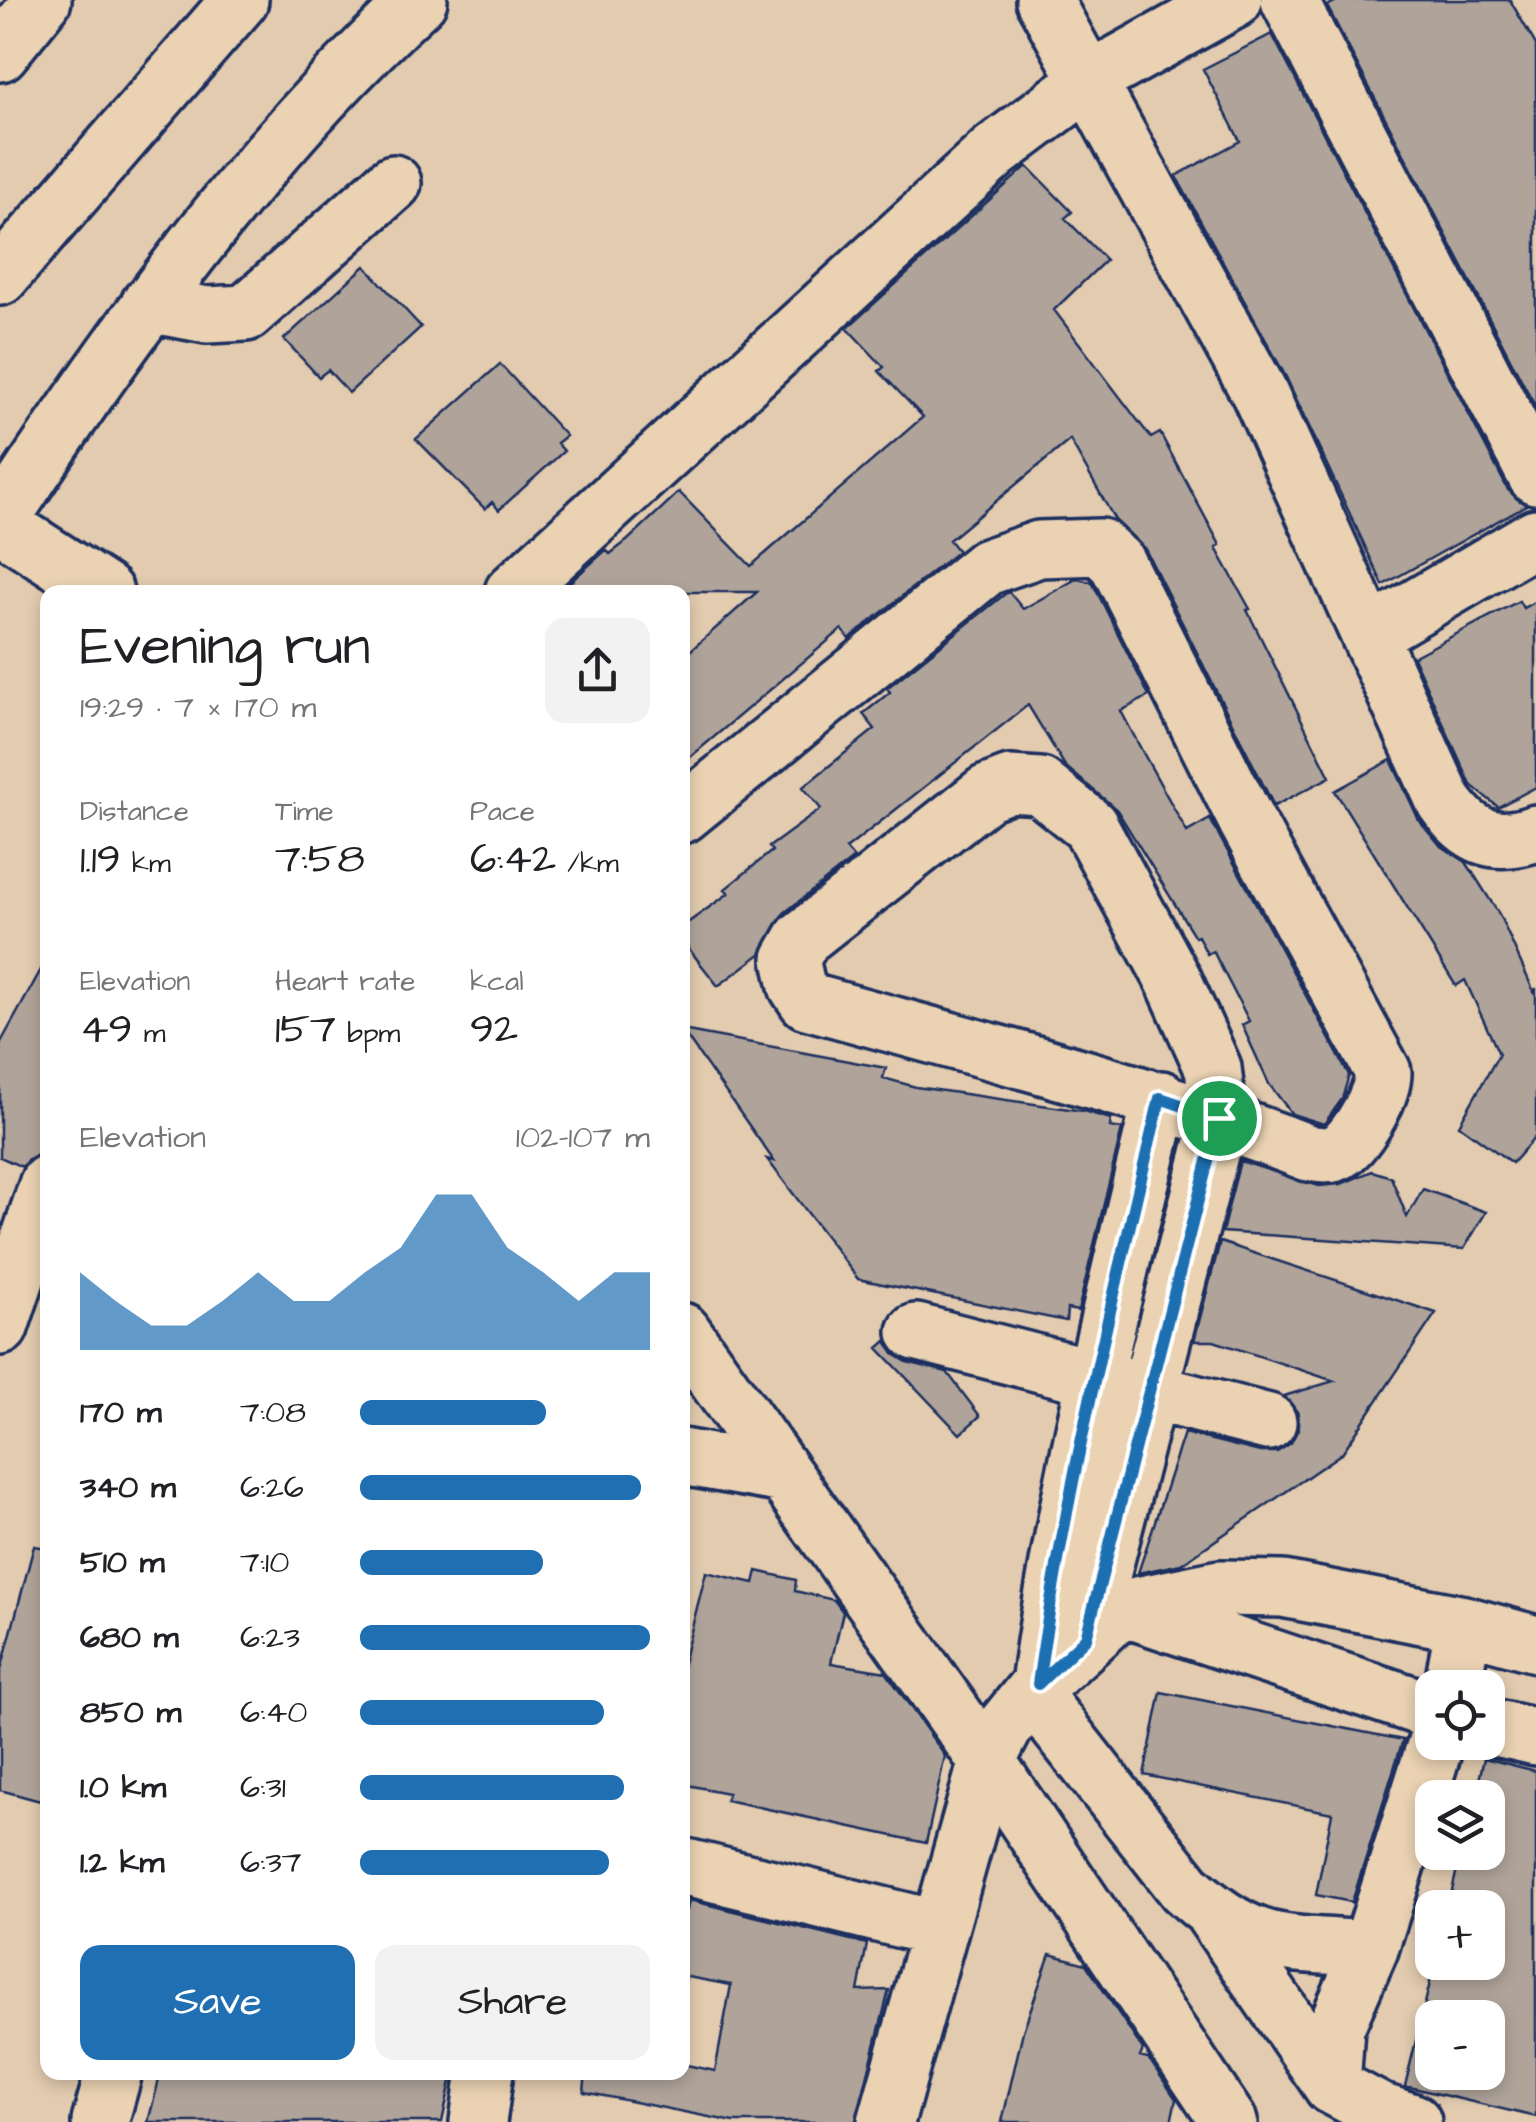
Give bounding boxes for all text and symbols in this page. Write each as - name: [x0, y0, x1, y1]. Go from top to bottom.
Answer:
- text: Evening run: [80, 609, 370, 685]
- button: share: [545, 618, 650, 723]
- text: 19:29 · 7 × 170 m: [80, 685, 316, 730]
- text: Distance: [80, 792, 189, 831]
- text: Time: [275, 792, 334, 831]
- text: Pace: [470, 792, 535, 831]
- text: 1.19: [80, 831, 121, 889]
- text: 7:58: [275, 831, 365, 889]
- text: 6:42: [470, 831, 556, 889]
- text: km: [121, 844, 171, 883]
- text: /km: [556, 844, 619, 883]
- text: Elevation: [80, 962, 190, 1001]
- text: Heart rate: [275, 962, 416, 1001]
- text: kcal: [470, 962, 524, 1001]
- text: 49: [80, 1001, 133, 1059]
- text: 157: [275, 1001, 336, 1059]
- text: 92: [470, 1001, 518, 1059]
- text: m: [133, 1014, 166, 1053]
- text: bpm: [336, 1014, 400, 1053]
- pin: [1177, 1076, 1262, 1161]
- icon: arrive: [1192, 1091, 1247, 1146]
- text: Elevation: [80, 1115, 206, 1160]
- text: 102–107 m: [516, 1115, 650, 1160]
- text: 170 m: [80, 1390, 162, 1435]
- text: 7:08: [240, 1390, 306, 1435]
- text: 340 m: [80, 1465, 176, 1510]
- text: 6:26: [240, 1465, 304, 1510]
- text: 510 m: [80, 1540, 165, 1585]
- text: 7:10: [240, 1540, 289, 1585]
- text: 680 m: [80, 1615, 179, 1660]
- text: 6:23: [240, 1615, 300, 1660]
- map controls: [1415, 1670, 1505, 2090]
- button: locate: [1415, 1670, 1505, 1760]
- text: 850 m: [80, 1690, 181, 1735]
- text: 6:40: [240, 1690, 307, 1735]
- text: 1.0 km: [80, 1765, 166, 1810]
- text: 6:31: [240, 1765, 286, 1810]
- button: layers: [1415, 1780, 1505, 1870]
- text: 1.2 km: [80, 1840, 164, 1885]
- text: 6:37: [240, 1840, 301, 1885]
- button: +: [1415, 1890, 1505, 1980]
- button: Save: [80, 1945, 355, 2060]
- button: Share: [375, 1945, 650, 2060]
- button: −: [1415, 2000, 1505, 2090]

